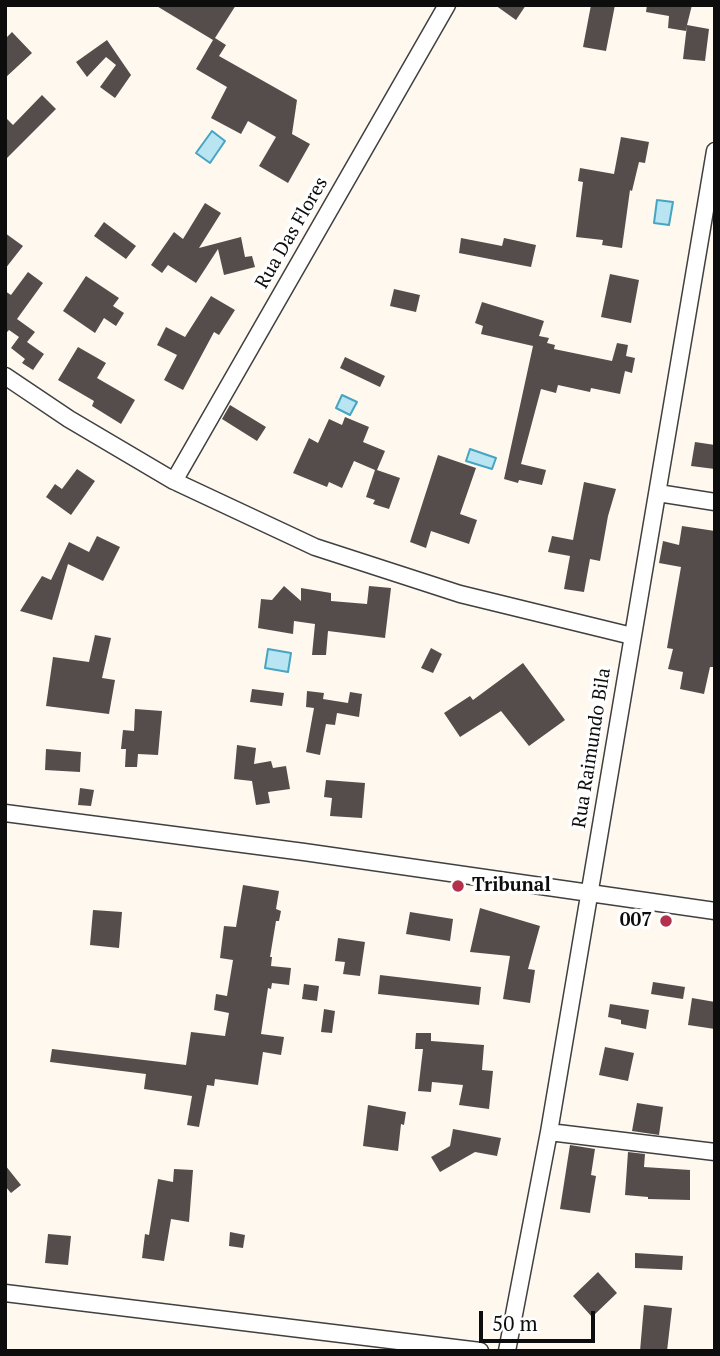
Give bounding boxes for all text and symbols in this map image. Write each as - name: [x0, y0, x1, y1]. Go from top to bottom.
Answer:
- street label: Rua Das Flores: [251, 173, 333, 293]
- street label: Rua Raimundo Bila: [568, 666, 616, 830]
- place label: Tribunal: [472, 875, 551, 897]
- marker: Tribunal: [450, 878, 466, 894]
- place label: 007: [620, 910, 652, 932]
- marker: 007: [658, 913, 674, 929]
- scale bar: [482, 1296, 598, 1340]
- text: 50 m: [492, 1309, 538, 1337]

